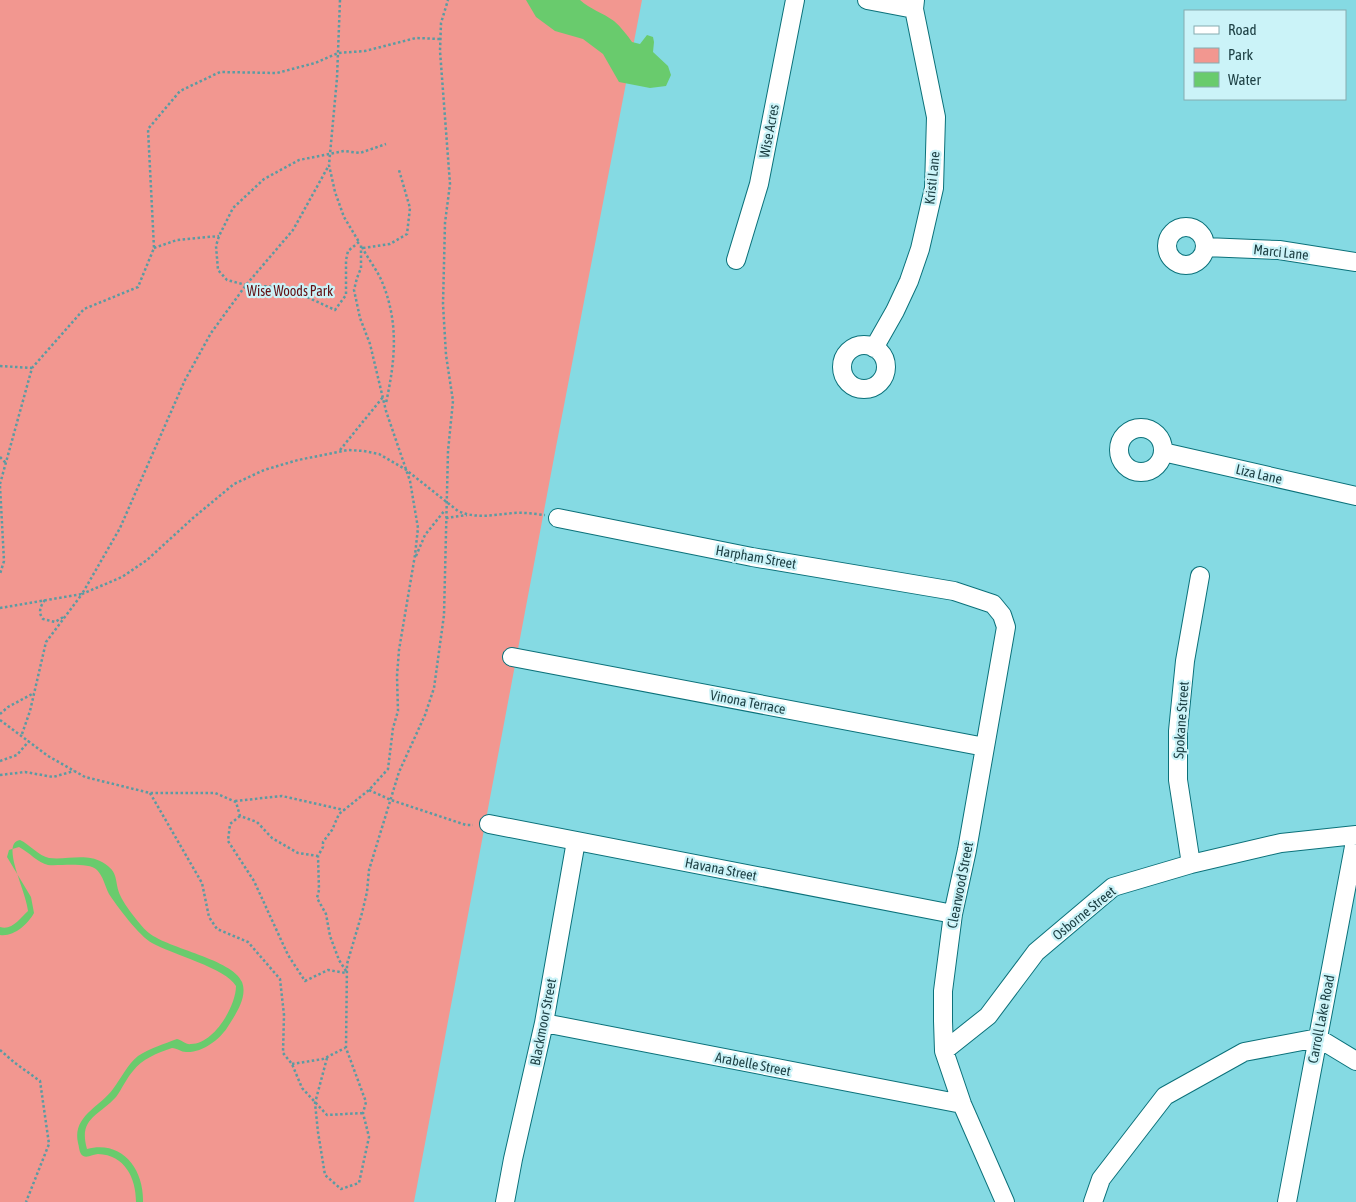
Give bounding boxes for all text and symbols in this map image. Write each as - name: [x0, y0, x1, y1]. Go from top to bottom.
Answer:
- legend: [1184, 10, 1346, 100]
- text: Road: [1228, 21, 1257, 38]
- text: Park: [1228, 46, 1253, 63]
- text: Water: [1228, 71, 1261, 88]
- street label: Wise Acres: [756, 103, 782, 159]
- street label: Kristi Lane: [921, 151, 943, 205]
- street label: Marci Lane: [1253, 241, 1309, 263]
- park label: Wise Woods Park: [247, 283, 333, 299]
- street label: Liza Lane: [1234, 461, 1284, 487]
- street label: Harpham Street: [715, 542, 797, 572]
- street label: Spokane Street: [1170, 681, 1192, 759]
- street label: Vinona Terrace: [709, 687, 787, 717]
- street label: Clearwood Street: [944, 841, 976, 929]
- street label: Havana Street: [684, 854, 758, 884]
- street label: Osborne Street: [1049, 883, 1119, 943]
- street label: Carroll Lake Road: [1305, 973, 1337, 1065]
- street label: Blackmoor Street: [527, 977, 559, 1067]
- street label: Arabelle Street: [714, 1049, 792, 1079]

